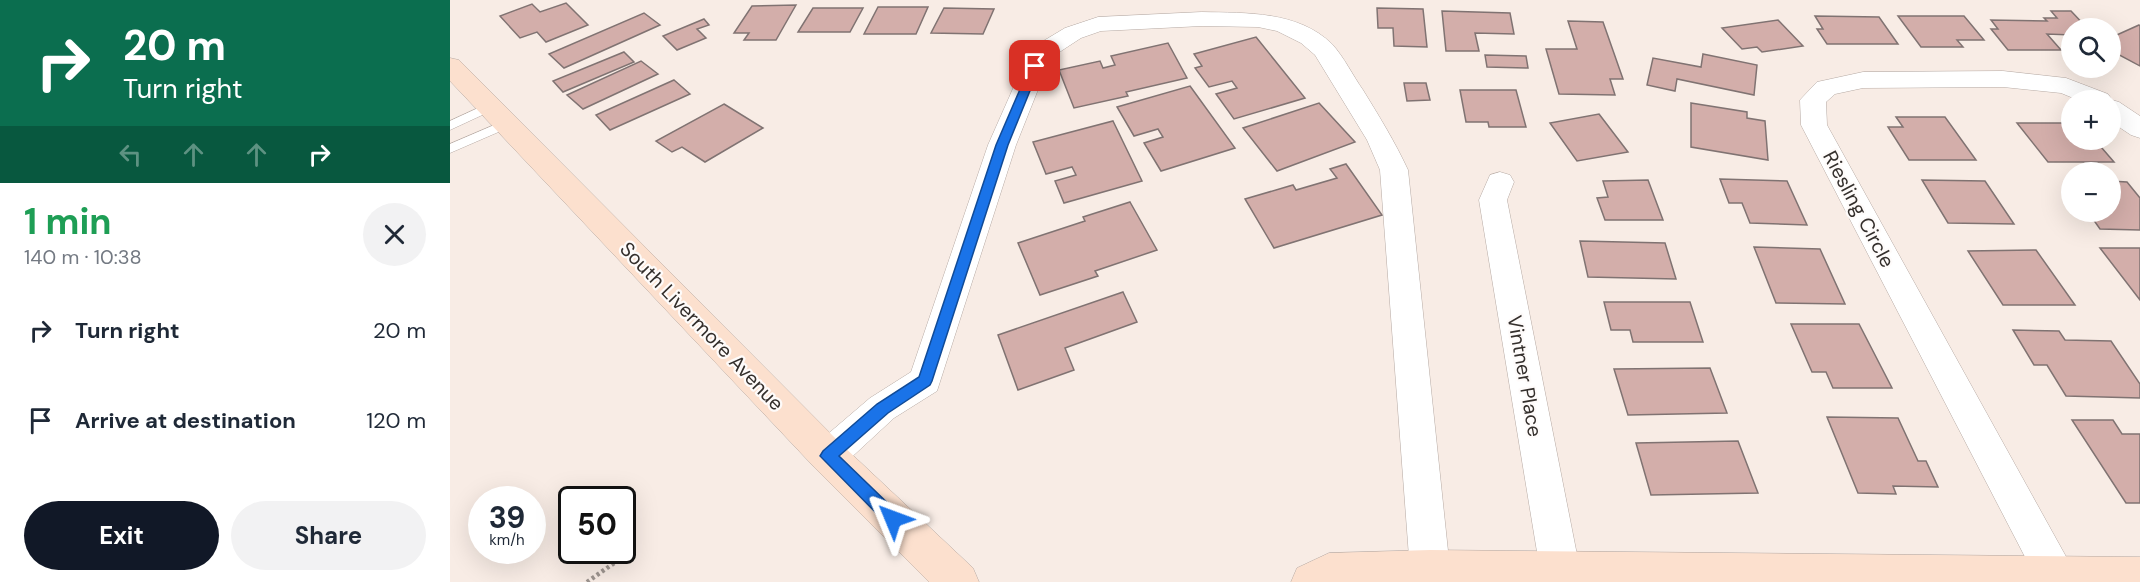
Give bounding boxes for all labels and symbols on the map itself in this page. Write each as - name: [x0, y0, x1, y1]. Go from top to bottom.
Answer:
- pin: [1009, 40, 1060, 91]
- street label: Riesling Circle: [1817, 146, 1901, 272]
- street label: South Livermore Avenue: [614, 236, 790, 416]
- street label: Vintner Place: [1502, 313, 1548, 439]
- speed limit sign: 50: [558, 486, 636, 564]
- position arrow: [861, 487, 925, 551]

